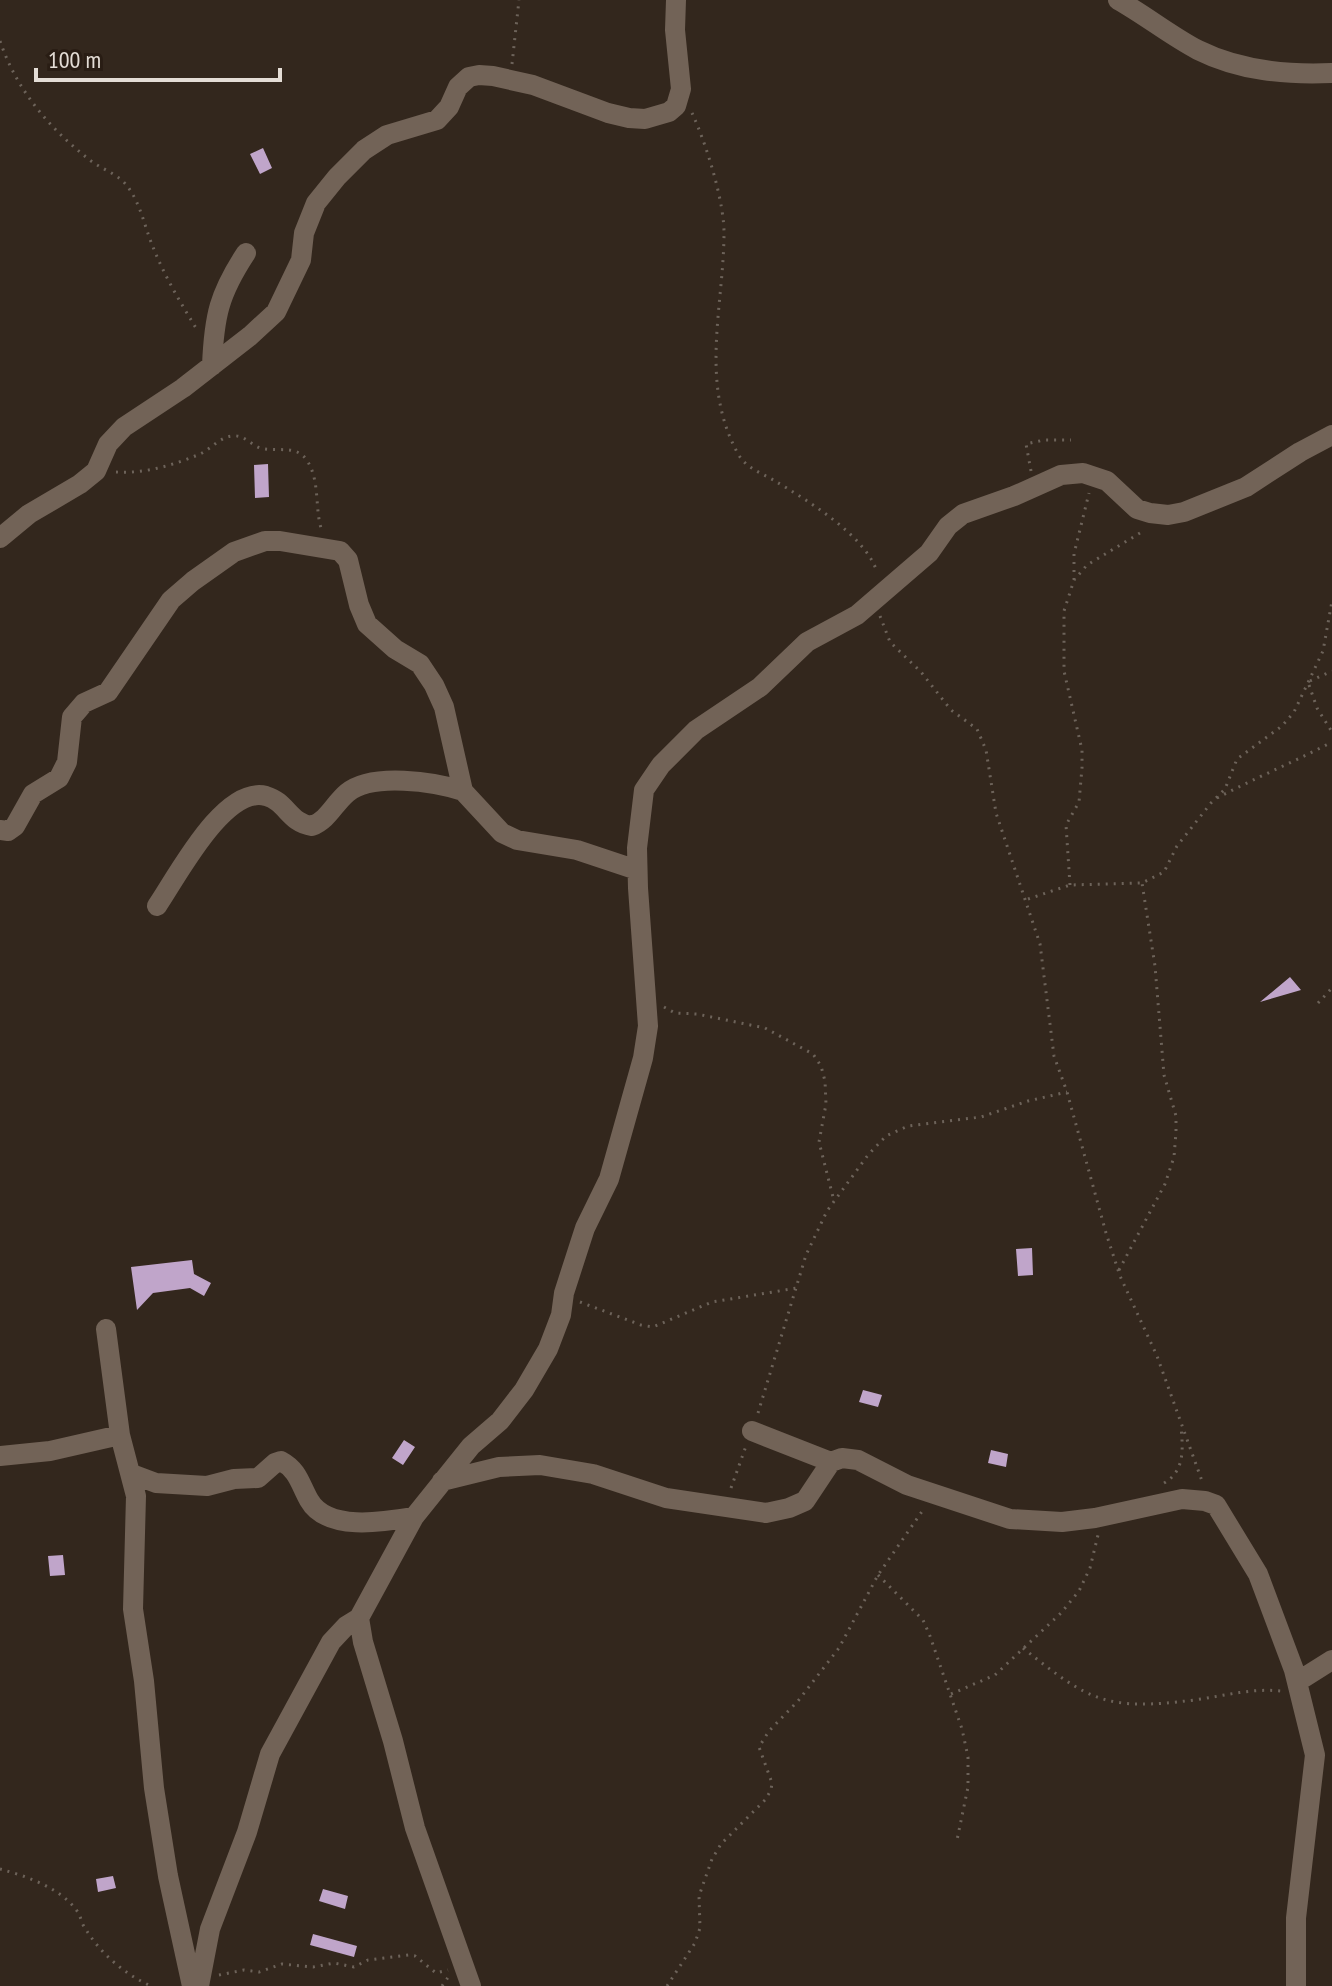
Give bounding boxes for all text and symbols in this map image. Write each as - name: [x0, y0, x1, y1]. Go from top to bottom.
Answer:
- scale bar: [36, 32, 280, 82]
- text: 100 m: [48, 44, 101, 75]

